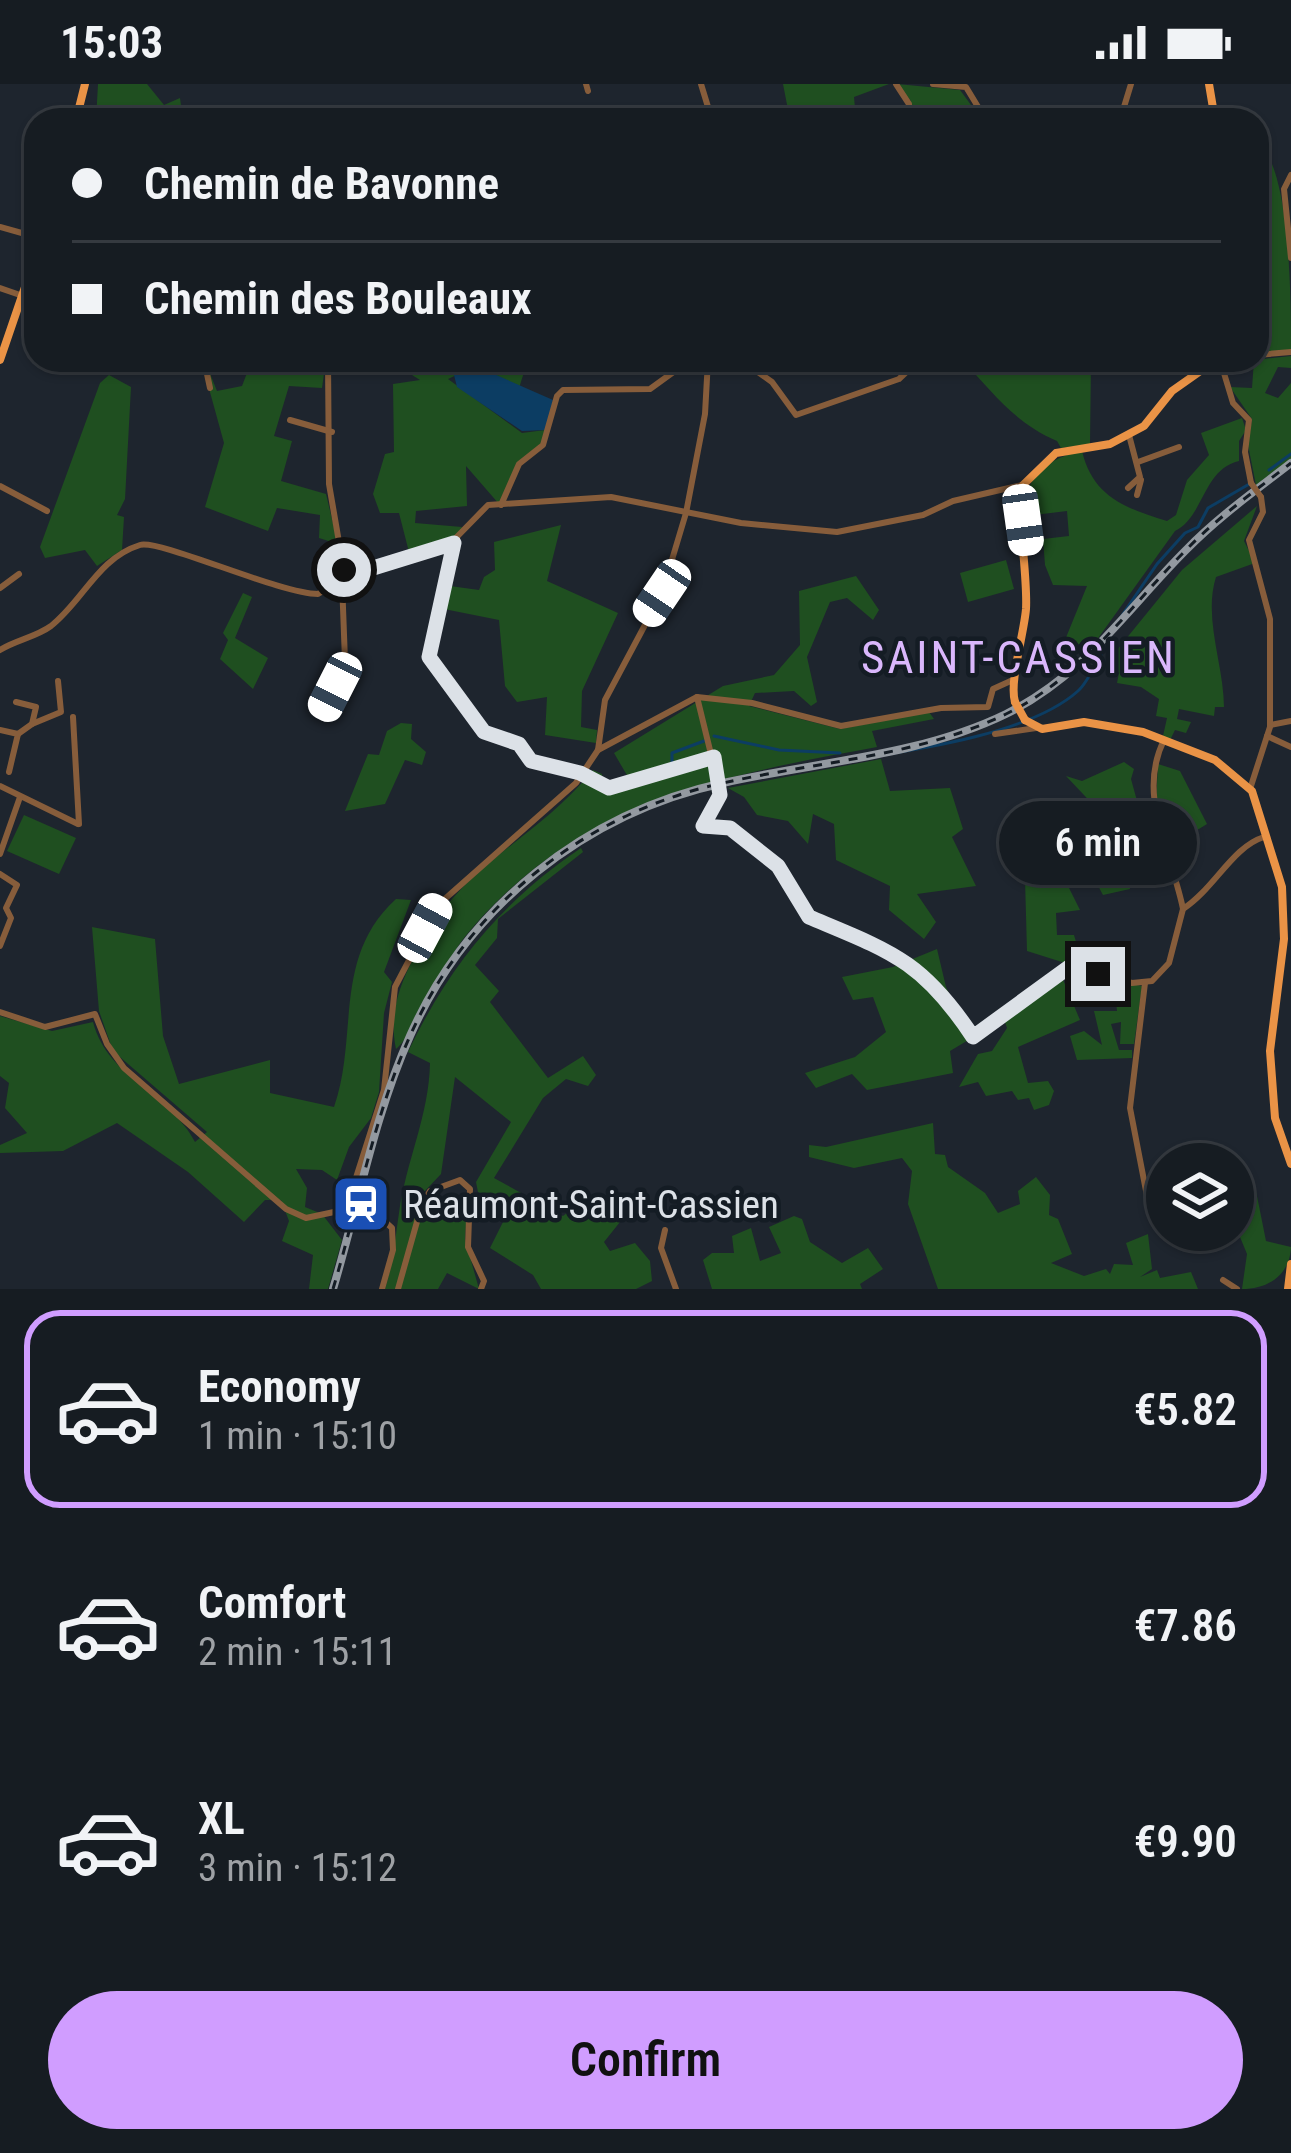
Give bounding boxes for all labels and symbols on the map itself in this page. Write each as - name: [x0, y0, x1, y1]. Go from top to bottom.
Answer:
- car: [1000, 482, 1046, 558]
- route start: [317, 543, 371, 597]
- car: [627, 553, 697, 633]
- district label: SAINT-CASSIEN: [861, 631, 1177, 684]
- car: [303, 647, 367, 727]
- callout: 6 min: [999, 800, 1197, 884]
- car: [392, 888, 458, 968]
- route end: [1071, 947, 1125, 1001]
- station icon: Réaumont-Saint-Cassien: [330, 1173, 392, 1235]
- place label: Réaumont-Saint-Cassien: [403, 1182, 779, 1228]

